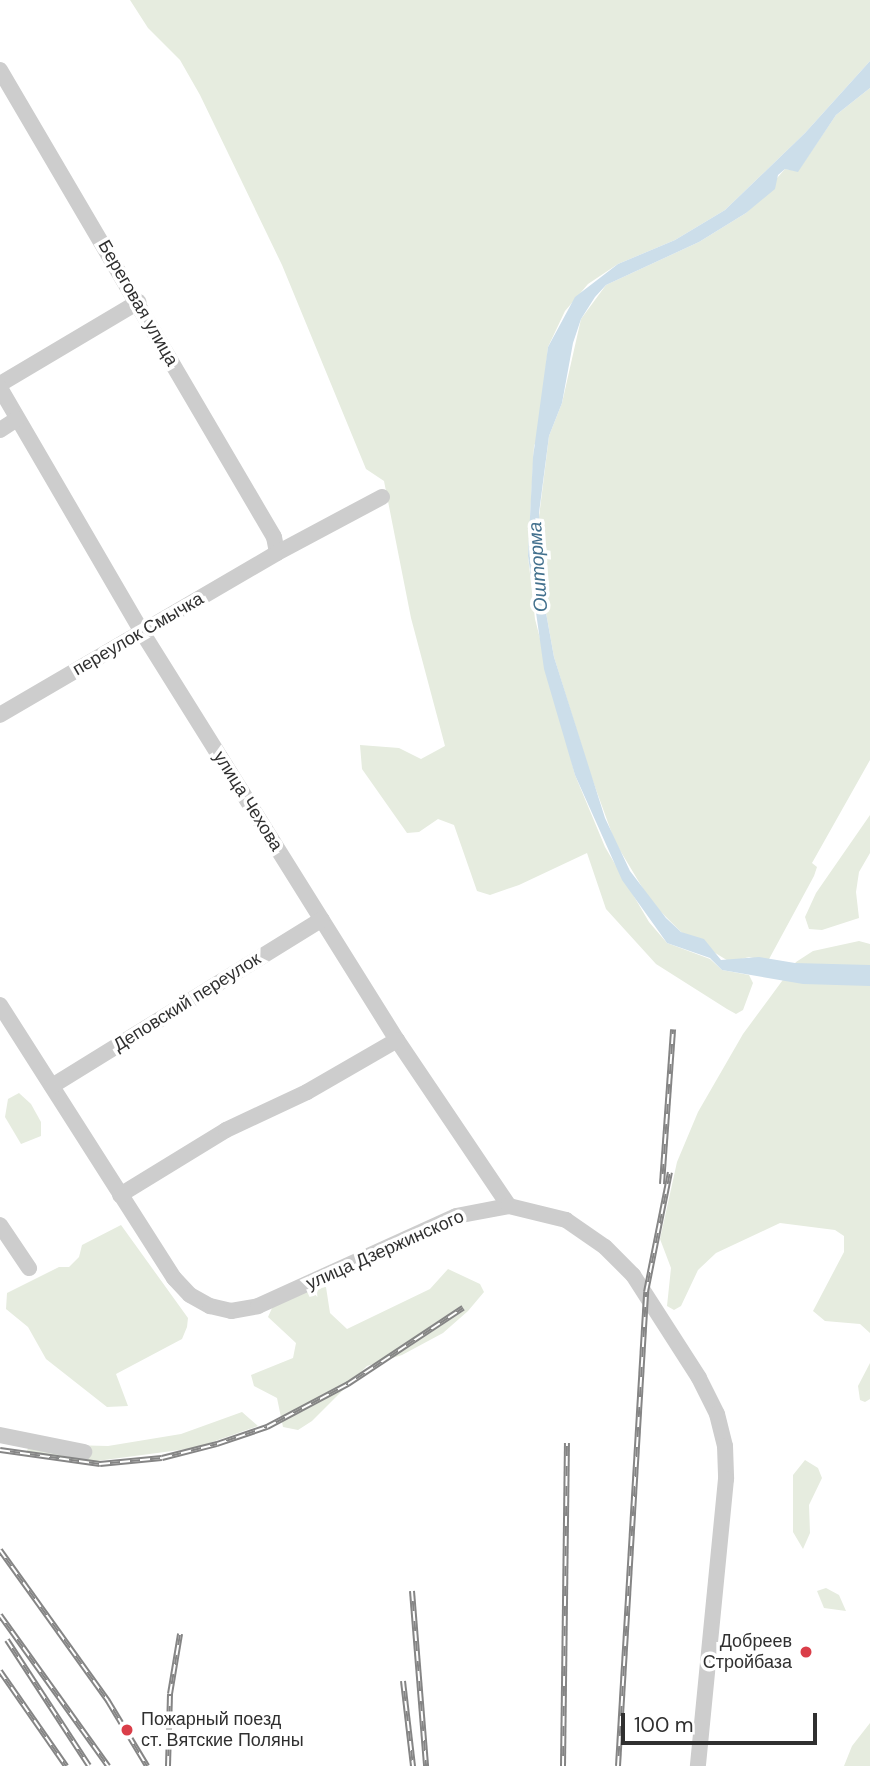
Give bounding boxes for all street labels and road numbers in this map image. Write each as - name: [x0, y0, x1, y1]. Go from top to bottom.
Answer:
- street label: Береговая улица: [93, 236, 183, 370]
- street label: переулок Смычка: [69, 588, 207, 680]
- street label: улица Чехова: [209, 747, 287, 855]
- street label: Деповский переулок: [109, 948, 265, 1056]
- street label: улица Дзержинского: [303, 1205, 467, 1295]

